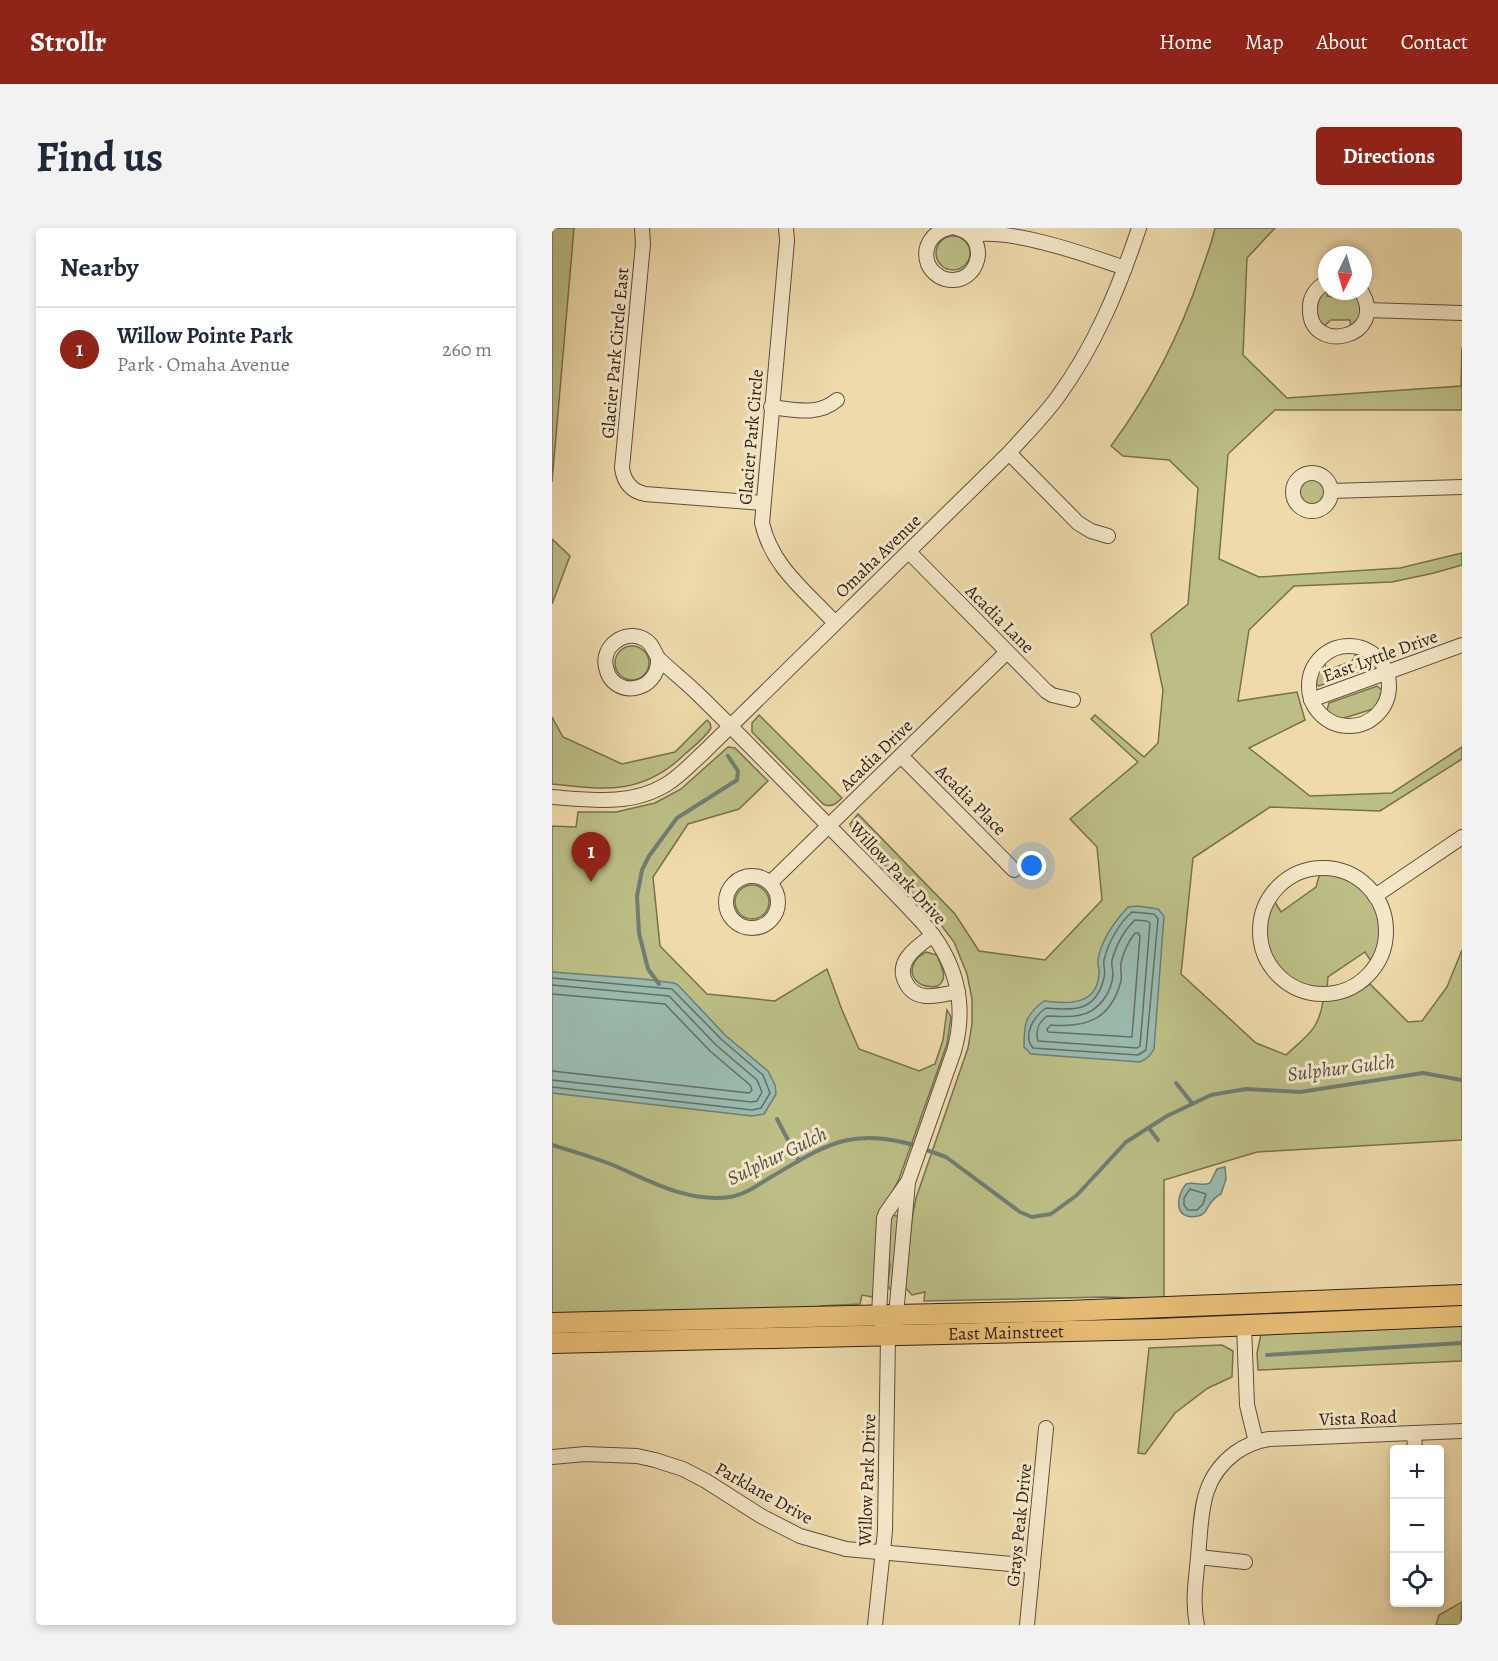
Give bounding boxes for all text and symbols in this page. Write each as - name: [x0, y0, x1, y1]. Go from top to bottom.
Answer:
- text: Strollr: [30, 23, 106, 61]
- text: Home: [1159, 28, 1212, 56]
- text: Map: [1245, 28, 1283, 56]
- text: About: [1316, 28, 1368, 56]
- text: Contact: [1401, 28, 1468, 56]
- button: Directions: [1316, 127, 1462, 185]
- text: Find us: [36, 128, 163, 185]
- north arrow: [1318, 246, 1372, 300]
- text: Nearby: [60, 250, 139, 285]
- street label: Glacier Park Circle East: [596, 267, 634, 439]
- text: Willow Pointe Park: [117, 321, 293, 351]
- text: 1: [76, 336, 83, 363]
- text: 260 m: [442, 336, 492, 363]
- text: Park · Omaha Avenue: [117, 351, 290, 378]
- street label: Glacier Park Circle: [733, 368, 769, 506]
- street label: Omaha Avenue: [830, 509, 926, 603]
- street label: Acadia Lane: [960, 579, 1040, 659]
- street label: East Lyttle Drive: [1319, 624, 1441, 688]
- street label: Acadia Drive: [833, 714, 918, 797]
- street label: Acadia Place: [930, 759, 1012, 841]
- street label: Willow Park Drive: [843, 816, 952, 930]
- pin: 1: [572, 832, 610, 882]
- your location: [1017, 851, 1046, 880]
- water label: Sulphur Gulch: [1286, 1048, 1396, 1088]
- water label: Sulphur Gulch: [723, 1120, 831, 1192]
- street label: East Mainstreet: [948, 1319, 1064, 1346]
- street label: Vista Road: [1318, 1405, 1398, 1431]
- street label: Willow Park Drive: [853, 1413, 881, 1548]
- map controls: [1390, 1445, 1444, 1607]
- button: +: [1390, 1445, 1444, 1499]
- street label: Parklane Drive: [711, 1456, 817, 1530]
- street label: Grays Peak Drive: [1001, 1462, 1037, 1588]
- button: −: [1390, 1499, 1444, 1553]
- button: locate: [1390, 1553, 1444, 1607]

